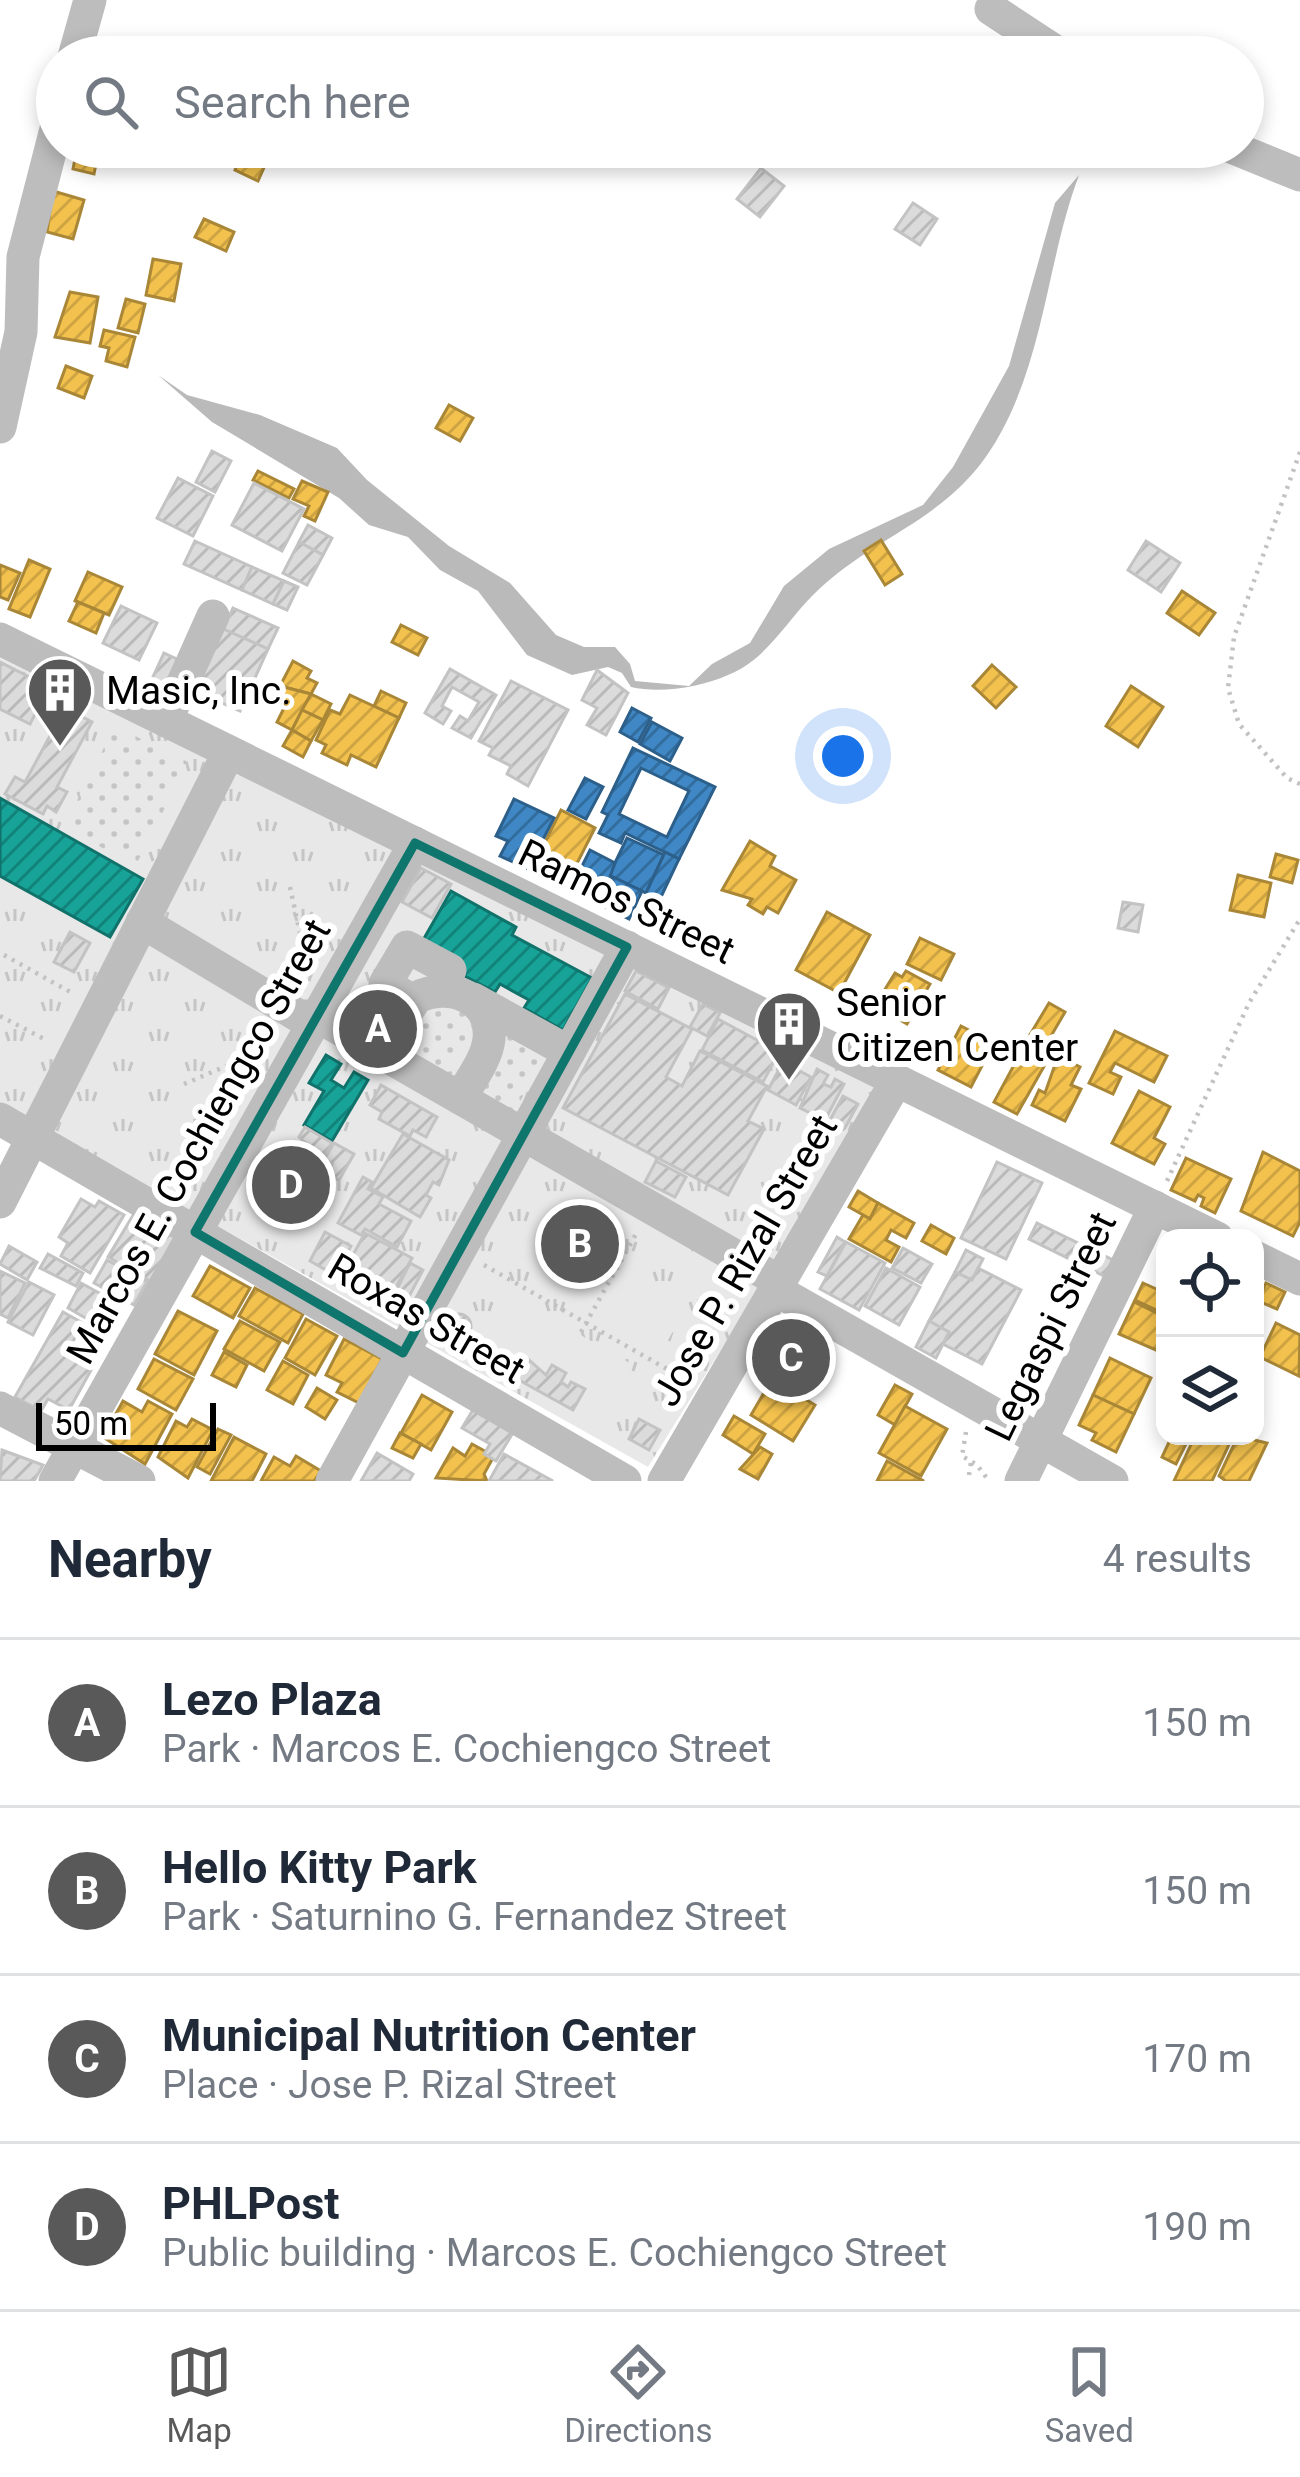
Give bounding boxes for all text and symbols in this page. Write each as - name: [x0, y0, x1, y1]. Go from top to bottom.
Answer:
- search box: [36, 36, 1264, 168]
- icon: search: [78, 69, 144, 135]
- text: Search here: [174, 76, 411, 129]
- building icon: Masic, Inc.: [25, 655, 95, 749]
- place label: Masic, Inc.: [106, 668, 291, 714]
- your location: [813, 726, 873, 786]
- street label: Ramos Street: [511, 830, 742, 974]
- street label: Marcos E. Cochiengco Street: [57, 911, 340, 1372]
- place label: Senior Citizen Center: [836, 980, 1078, 1071]
- pin: A: [339, 984, 417, 1074]
- building icon: Senior Citizen Center: [754, 989, 824, 1083]
- street label: Jose P. Rizal Street: [643, 1107, 847, 1414]
- pin: D: [252, 1140, 330, 1230]
- pin: B: [541, 1199, 619, 1289]
- street label: Legaspi Street: [976, 1205, 1126, 1448]
- map controls: [1156, 1229, 1264, 1445]
- button: locate: [1156, 1229, 1264, 1337]
- street label: Roxas Street: [320, 1244, 533, 1394]
- pin: C: [752, 1313, 830, 1403]
- button: layers: [1156, 1337, 1264, 1445]
- scale bar: [36, 1397, 216, 1450]
- text: 50 m: [54, 1404, 128, 1443]
- text: Nearby: [48, 1530, 212, 1589]
- text: 4 results: [1103, 1536, 1252, 1582]
- text: Lezo Plaza: [162, 1673, 382, 1726]
- text: A: [74, 1700, 100, 1746]
- text: 150 m: [1142, 1700, 1252, 1746]
- text: Park · Marcos E. Cochiengco Street: [162, 1726, 771, 1772]
- text: Hello Kitty Park: [162, 1841, 477, 1894]
- text: B: [75, 1868, 99, 1914]
- text: 150 m: [1142, 1868, 1252, 1914]
- text: Park · Saturnino G. Fernandez Street: [162, 1894, 787, 1940]
- text: Municipal Nutrition Center: [162, 2009, 696, 2062]
- text: C: [74, 2036, 100, 2082]
- text: 170 m: [1142, 2036, 1252, 2082]
- text: Place · Jose P. Rizal Street: [162, 2062, 617, 2108]
- text: PHLPost: [162, 2177, 340, 2230]
- text: D: [74, 2204, 100, 2250]
- text: 190 m: [1142, 2204, 1252, 2250]
- text: Public building · Marcos E. Cochiengco Street: [162, 2230, 947, 2276]
- tab: Map: [166, 2339, 232, 2450]
- tab: Directions: [564, 2339, 713, 2450]
- tab: Saved: [1045, 2339, 1134, 2450]

